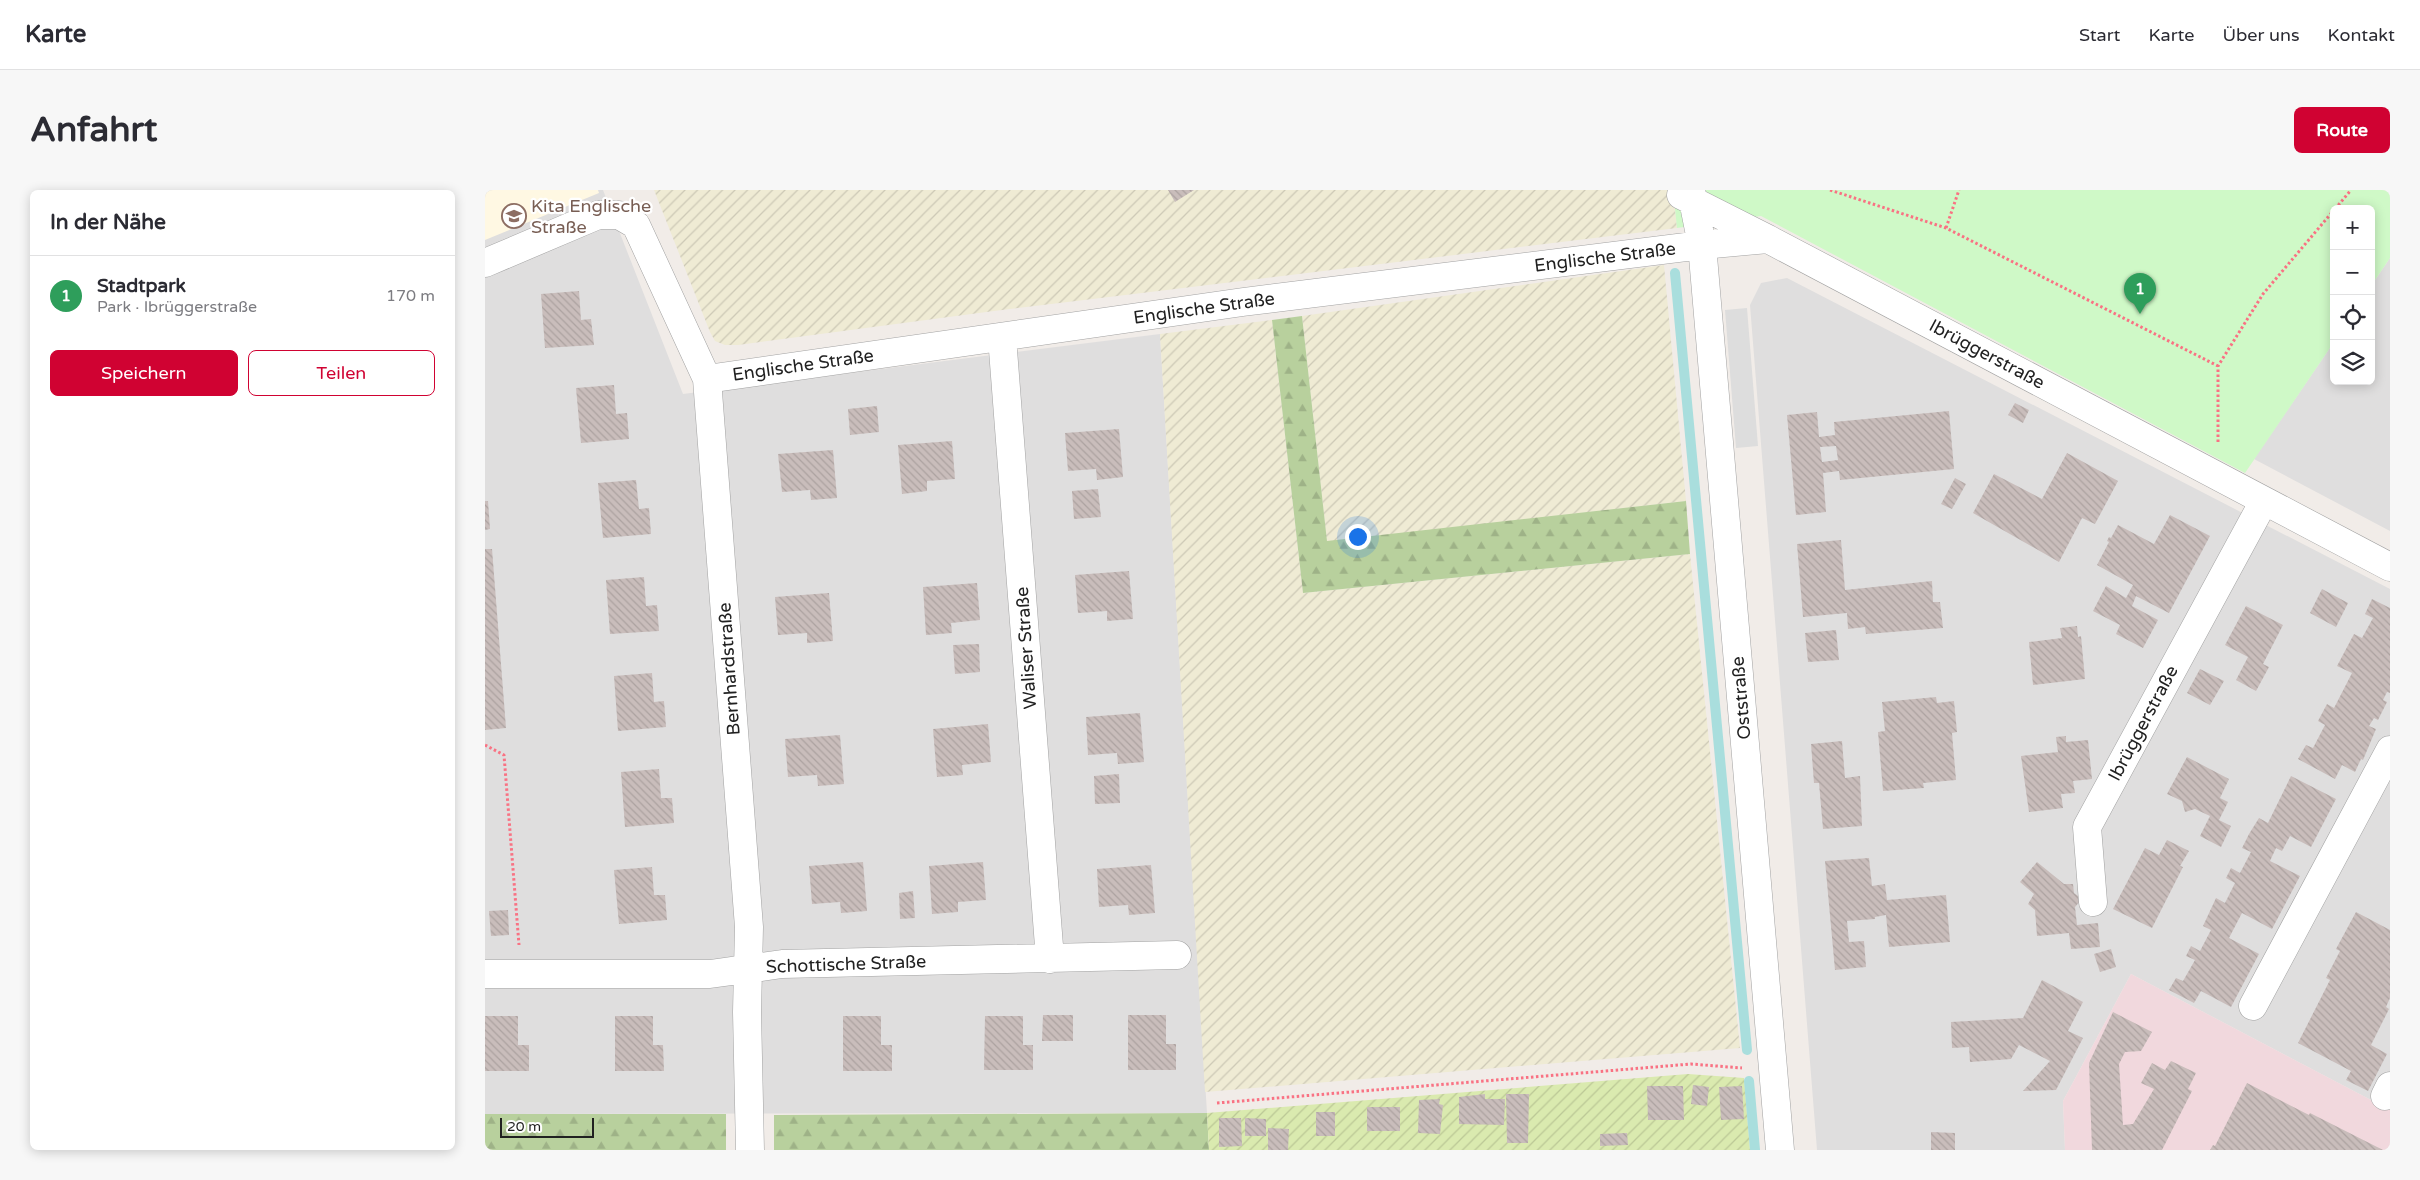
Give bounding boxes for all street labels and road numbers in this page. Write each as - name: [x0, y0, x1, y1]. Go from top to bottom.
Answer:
- street label: Englische Straße: [1533, 237, 1677, 277]
- street label: Englische Straße: [1132, 287, 1276, 329]
- street label: Ibrüggerstraße: [1926, 314, 2048, 394]
- street label: Englische Straße: [731, 344, 875, 386]
- street label: Waliser Straße: [1011, 586, 1041, 710]
- street label: Bernhardstraße: [713, 602, 745, 736]
- street label: Oststraße: [1726, 655, 1756, 741]
- street label: Ibrüggerstraße: [2103, 662, 2183, 784]
- street label: Schottische Straße: [765, 950, 927, 978]

